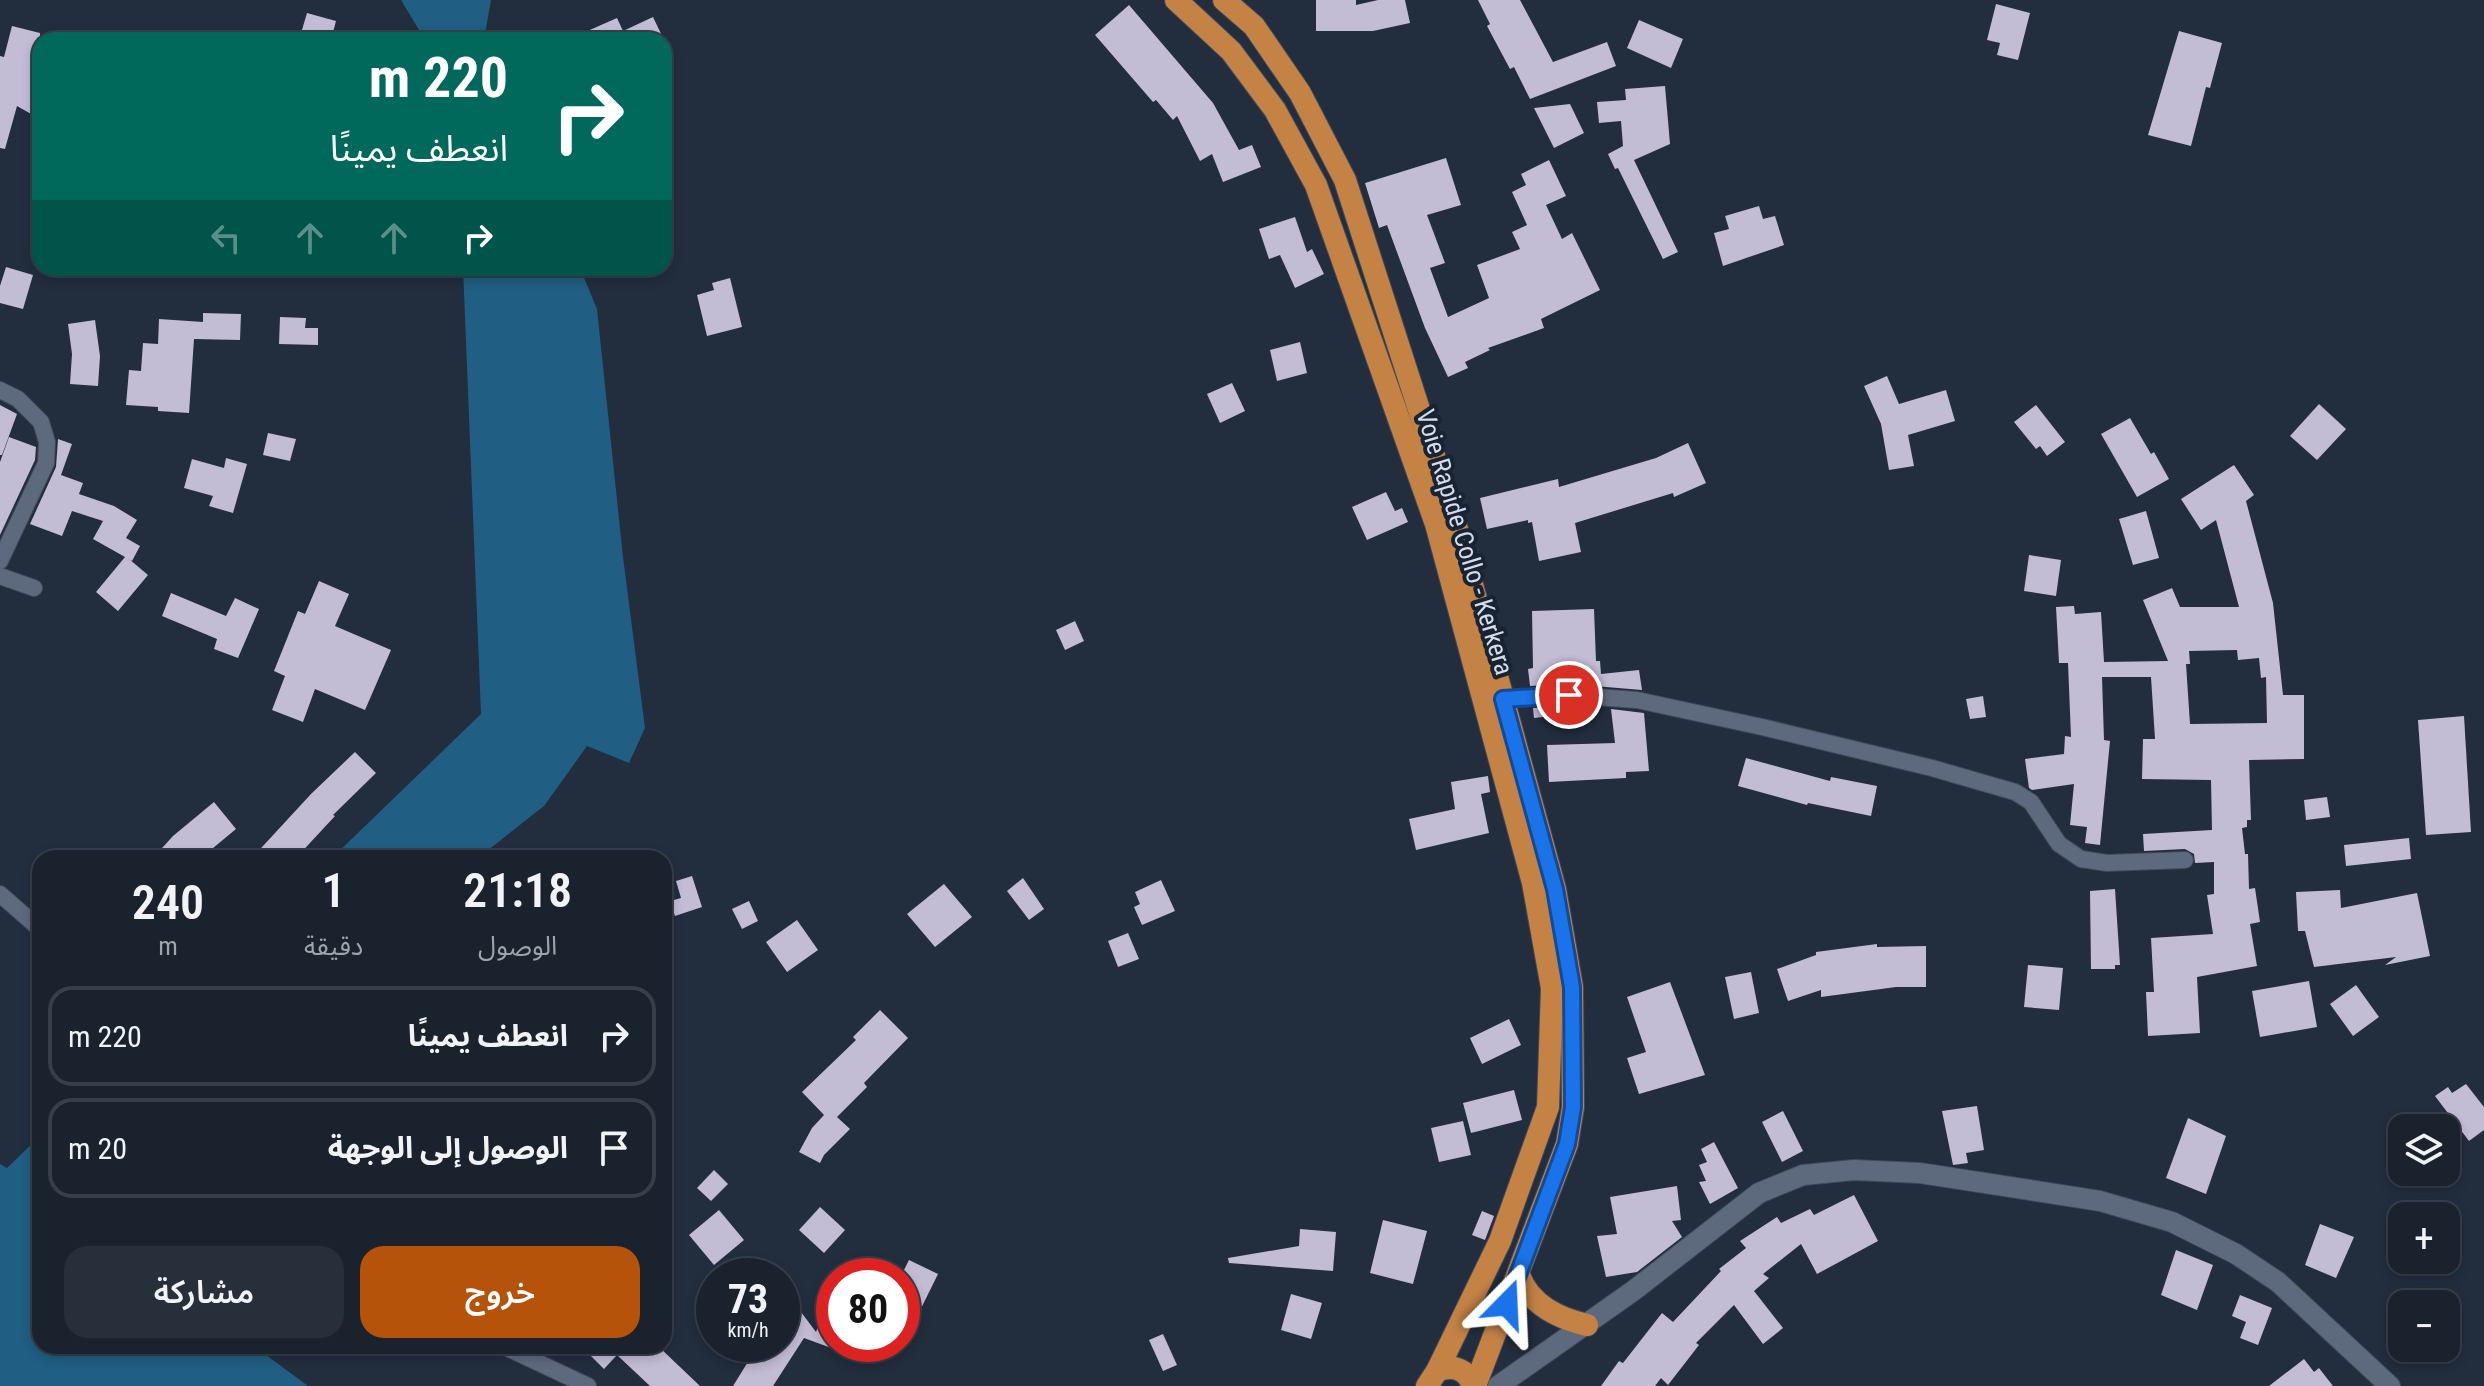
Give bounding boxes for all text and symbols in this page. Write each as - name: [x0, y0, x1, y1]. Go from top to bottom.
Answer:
- text: 220 m: [369, 45, 508, 111]
- icon: right: [536, 64, 640, 168]
- text: انعطف يمينًا: [330, 128, 508, 170]
- icon: left: [204, 216, 248, 260]
- icon: ahead: [288, 216, 332, 260]
- icon: ahead: [372, 216, 416, 260]
- icon: right: [456, 216, 500, 260]
- street label: Voie Rapide Collo - Kerkera: [1410, 406, 1520, 678]
- pin: [1535, 661, 1603, 729]
- icon: arrive: [1547, 673, 1591, 717]
- text: 1: [322, 862, 346, 919]
- text: 21:18: [463, 862, 572, 919]
- text: 240: [132, 874, 204, 931]
- text: m: [158, 931, 178, 961]
- text: دقيقة: [304, 931, 363, 961]
- text: الوصول: [478, 931, 557, 961]
- icon: right: [592, 1014, 636, 1058]
- text: انعطف يمينًا: [408, 1018, 568, 1053]
- text: 220 m: [68, 1019, 142, 1054]
- map controls: [2388, 1114, 2460, 1362]
- button: layers: [2388, 1114, 2460, 1186]
- icon: arrive: [592, 1126, 636, 1170]
- text: الوصول إلى الوجهة: [328, 1130, 568, 1165]
- text: 20 m: [68, 1131, 127, 1166]
- button: +: [2388, 1202, 2460, 1274]
- button: مشاركة: [64, 1246, 344, 1338]
- button: خروج: [360, 1246, 640, 1338]
- speed limit sign: 80: [816, 1258, 920, 1362]
- position arrow: [1465, 1262, 1549, 1346]
- text: 73: [728, 1276, 768, 1323]
- button: −: [2388, 1290, 2460, 1362]
- text: km/h: [727, 1318, 769, 1342]

